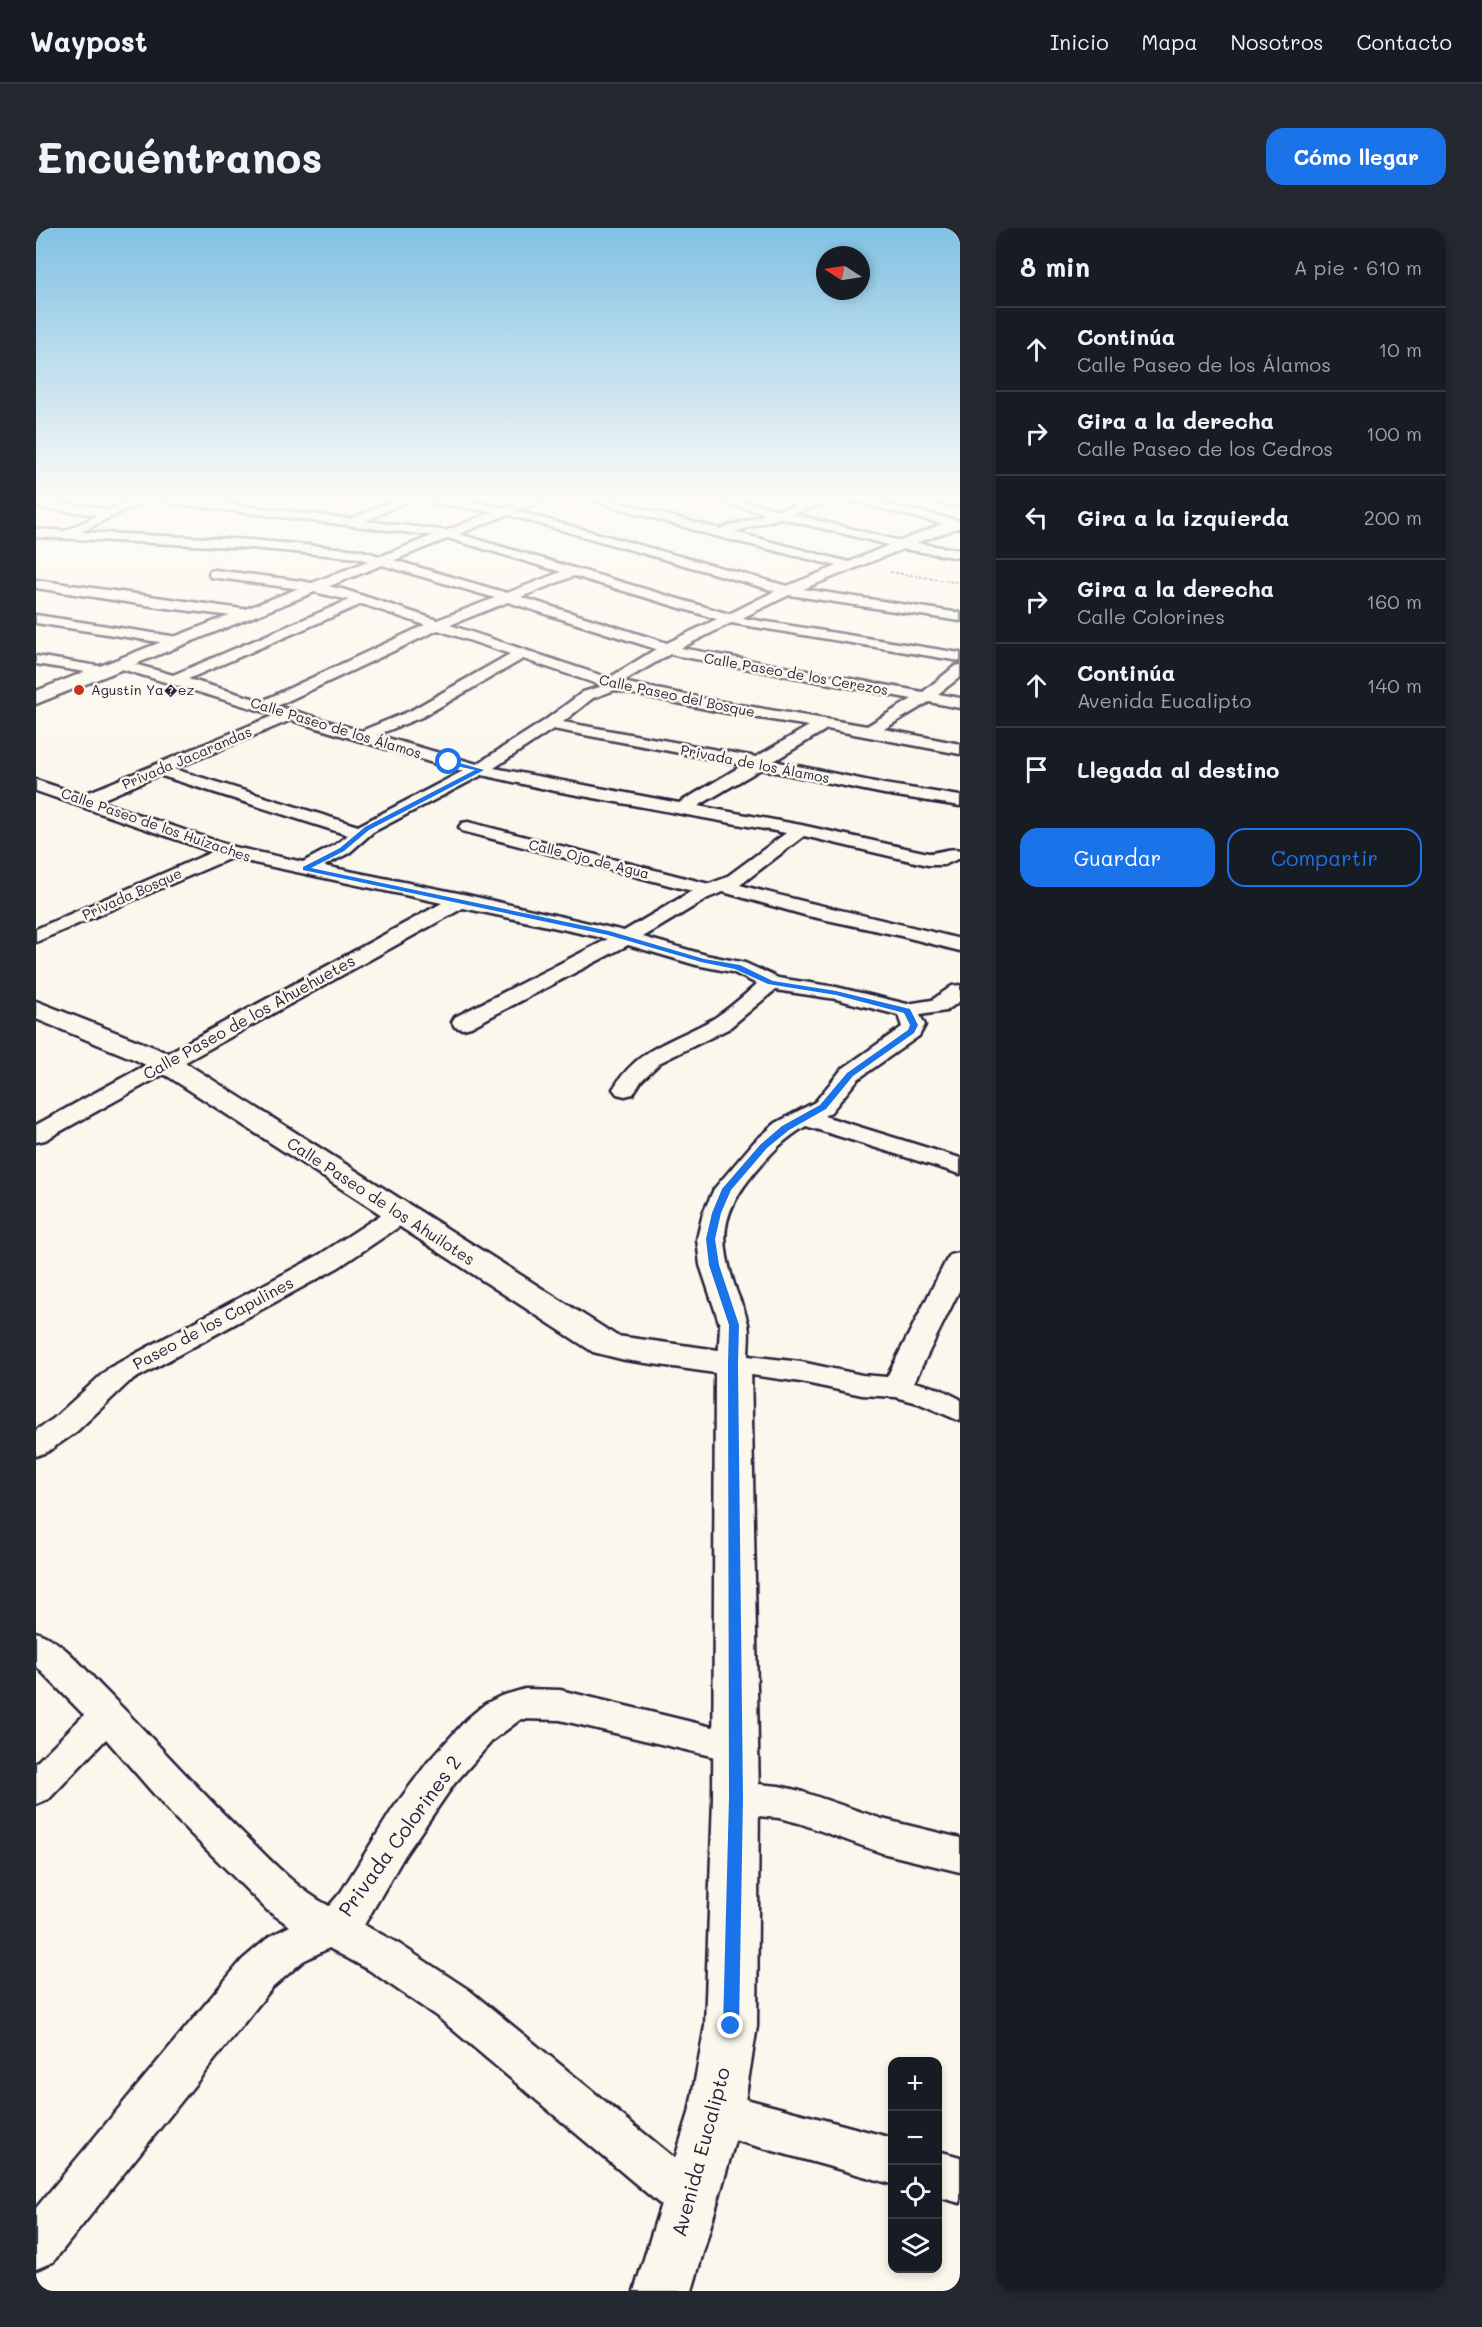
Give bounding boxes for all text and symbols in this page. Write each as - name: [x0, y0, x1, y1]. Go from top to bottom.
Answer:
- text: Waypost: [30, 23, 147, 59]
- text: Inicio: [1050, 28, 1109, 55]
- text: Mapa: [1142, 28, 1197, 55]
- text: Nosotros: [1230, 28, 1324, 55]
- text: Contacto: [1357, 28, 1452, 55]
- button: Cómo llegar: [1266, 128, 1446, 185]
- text: Encuéntranos: [36, 129, 322, 184]
- north arrow: [816, 246, 870, 300]
- text: 8 min: [1020, 250, 1090, 284]
- text: A pie · 610 m: [1294, 254, 1422, 280]
- text: Continúa: [1077, 322, 1175, 351]
- icon: ahead: [1020, 333, 1053, 366]
- text: 10 m: [1378, 336, 1422, 362]
- text: Calle Paseo de los Álamos: [1077, 351, 1331, 377]
- text: Gira a la derecha: [1077, 406, 1274, 435]
- icon: right: [1020, 417, 1053, 450]
- text: 100 m: [1366, 420, 1422, 446]
- text: Calle Paseo de los Cedros: [1077, 435, 1333, 461]
- icon: left: [1020, 501, 1053, 534]
- text: Gira a la izquierda: [1077, 503, 1289, 532]
- text: 200 m: [1364, 504, 1422, 530]
- text: Gira a la derecha: [1077, 574, 1274, 603]
- icon: right: [1020, 585, 1053, 618]
- text: 160 m: [1366, 588, 1422, 614]
- text: Calle Colorines: [1077, 603, 1225, 629]
- street label: Calle Paseo de los Cerezos: [702, 648, 890, 699]
- text: Continúa: [1077, 658, 1175, 687]
- icon: ahead: [1020, 669, 1053, 702]
- street label: Calle Paseo del Bosque: [597, 670, 757, 721]
- text: 140 m: [1367, 672, 1422, 698]
- place label: Agustin Ya�ez: [91, 680, 195, 699]
- marker: Agustin Ya�ez: [72, 683, 86, 697]
- text: Avenida Eucalipto: [1077, 687, 1251, 713]
- street label: Calle Paseo de los Álamos: [248, 692, 424, 763]
- street label: Privada Jacarandas: [119, 722, 255, 794]
- street label: Privada de los Álamos: [679, 740, 831, 787]
- route start: [435, 748, 461, 774]
- icon: arrive: [1020, 753, 1053, 786]
- text: Llegada al destino: [1077, 755, 1279, 784]
- street label: Calle Paseo de los Huizaches: [59, 783, 254, 866]
- button: Guardar: [1020, 828, 1215, 887]
- button: Compartir: [1227, 828, 1422, 887]
- street label: Calle Ojo de Agua: [527, 834, 651, 883]
- street label: Privada Bosque: [79, 863, 185, 924]
- street label: Calle Paseo de los Ahuehuetes: [139, 949, 358, 1084]
- street label: Calle Paseo de los Ahuilotes: [283, 1132, 479, 1269]
- street label: Paseo de los Capulines: [129, 1271, 297, 1374]
- street label: Privada Colorines 2: [332, 1750, 466, 1921]
- route end: [717, 2012, 743, 2038]
- map controls: [888, 2057, 942, 2273]
- button: +: [888, 2057, 942, 2111]
- street label: Avenida Eucalipto: [665, 2064, 735, 2239]
- button: −: [888, 2111, 942, 2165]
- button: locate: [888, 2165, 942, 2219]
- button: layers: [888, 2219, 942, 2273]

